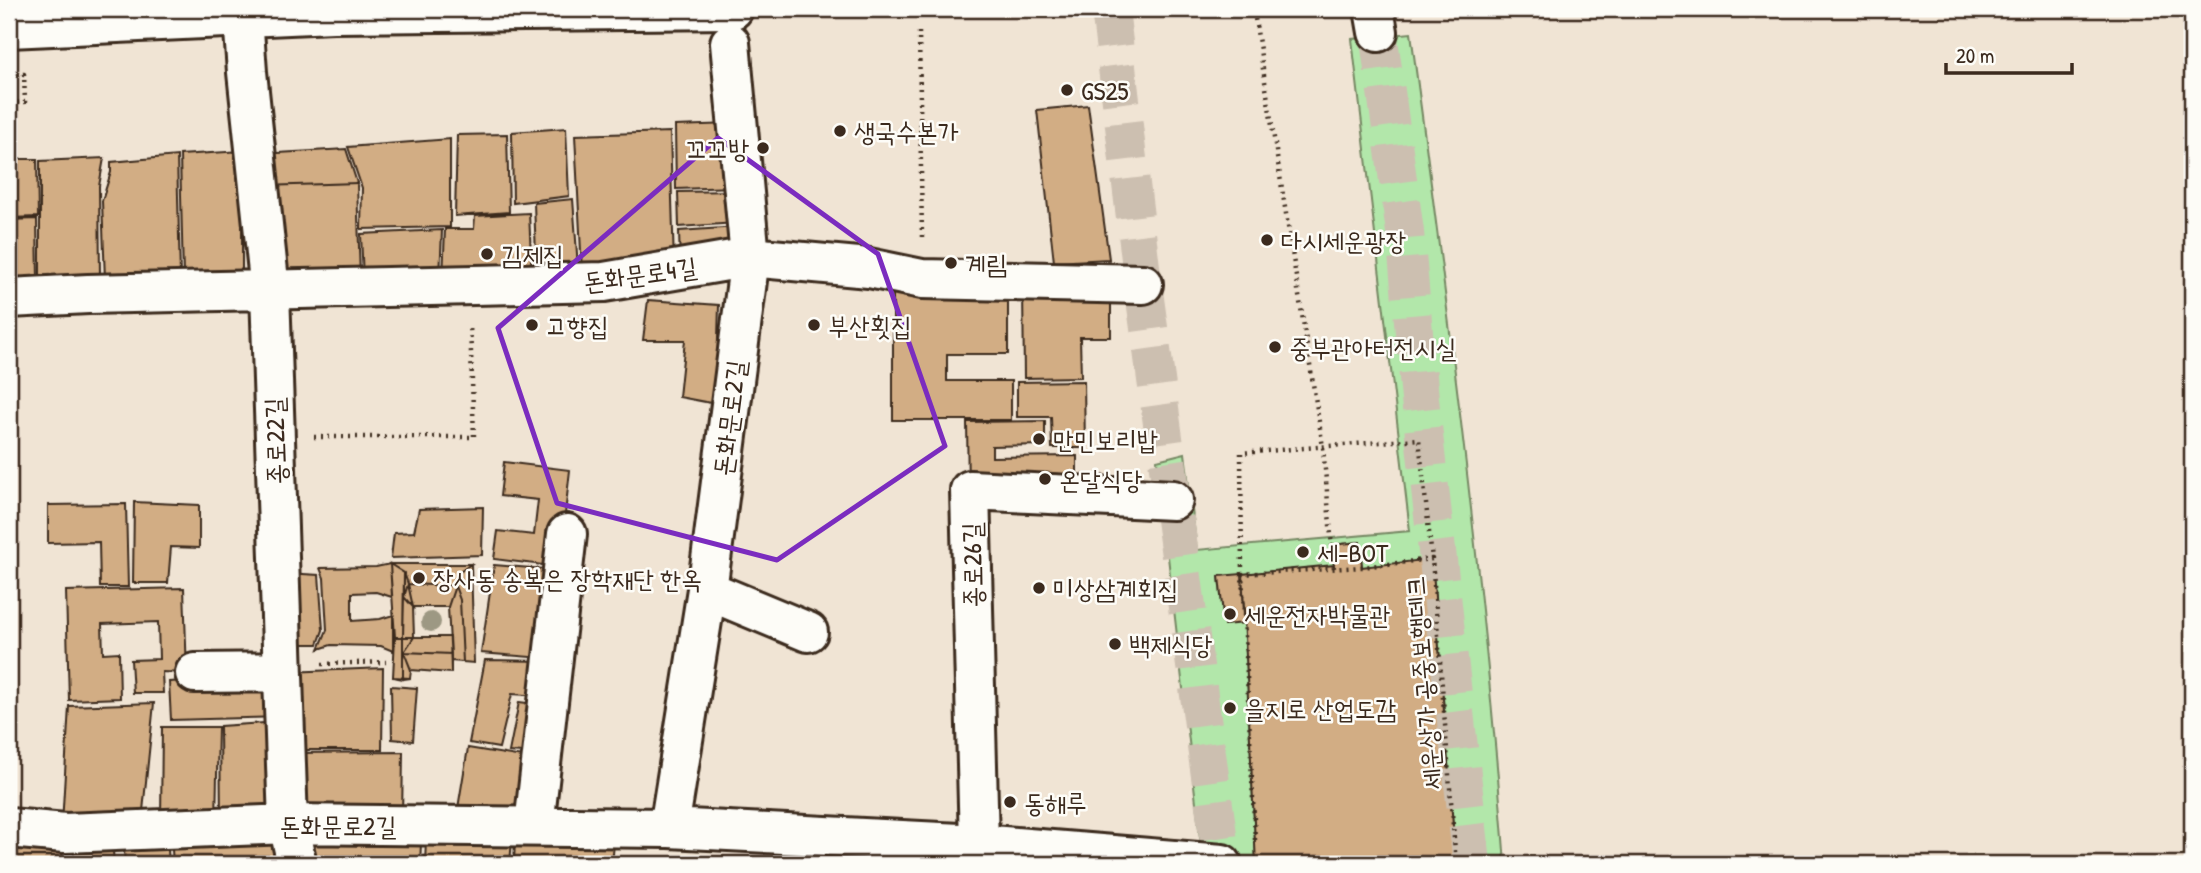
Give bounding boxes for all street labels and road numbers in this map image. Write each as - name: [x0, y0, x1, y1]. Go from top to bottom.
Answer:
- street label: 돈화문로4길: [581, 249, 699, 299]
- street label: 돈화문로2길: [705, 358, 753, 478]
- street label: 종로22길: [256, 397, 294, 485]
- street label: 종로26길: [954, 522, 990, 608]
- street label: 세운상가 공중보행데크: [1396, 574, 1450, 792]
- street label: 돈화문로2길: [280, 808, 396, 843]

